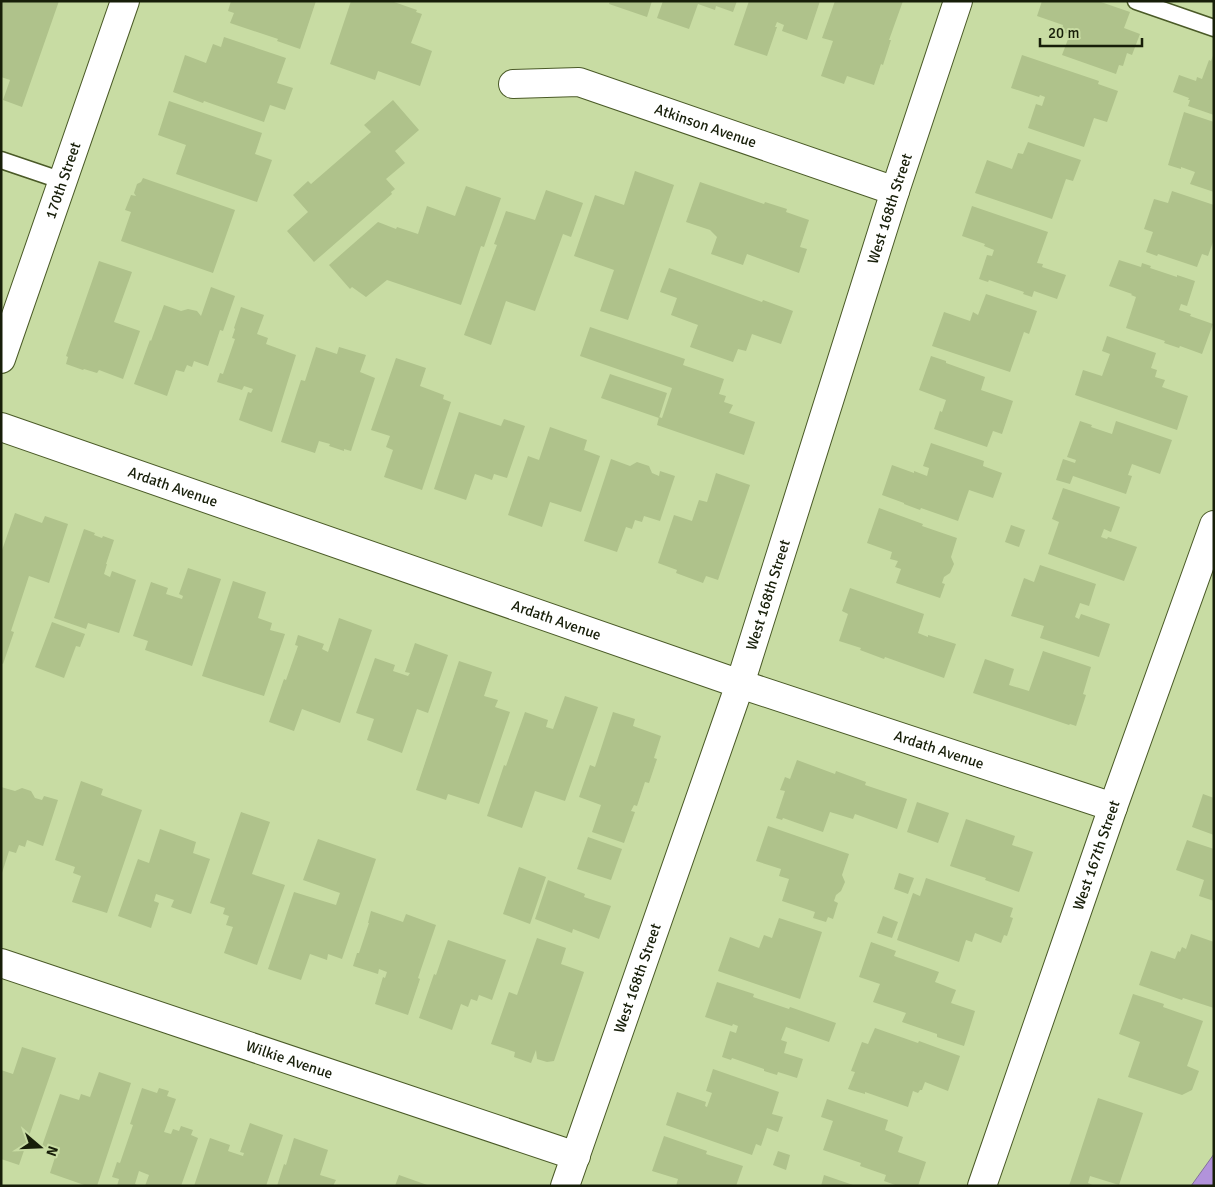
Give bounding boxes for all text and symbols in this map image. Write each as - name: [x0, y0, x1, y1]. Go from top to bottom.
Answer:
- scale bar: [1040, 15, 1142, 47]
- text: 20 m: [1048, 24, 1079, 42]
- street label: Atkinson Avenue: [652, 100, 759, 152]
- street label: 170th Street: [41, 140, 84, 221]
- street label: West 168th Street: [864, 151, 916, 266]
- street label: Ardath Avenue: [126, 463, 220, 511]
- street label: West 168th Street: [742, 537, 794, 652]
- street label: Ardath Avenue: [509, 596, 604, 644]
- street label: Ardath Avenue: [892, 726, 986, 773]
- street label: West 167th Street: [1069, 798, 1124, 912]
- street label: West 168th Street: [610, 921, 665, 1036]
- street label: Wilkie Avenue: [243, 1037, 335, 1083]
- north arrow: [15, 1122, 65, 1172]
- text: N: [42, 1144, 61, 1158]

